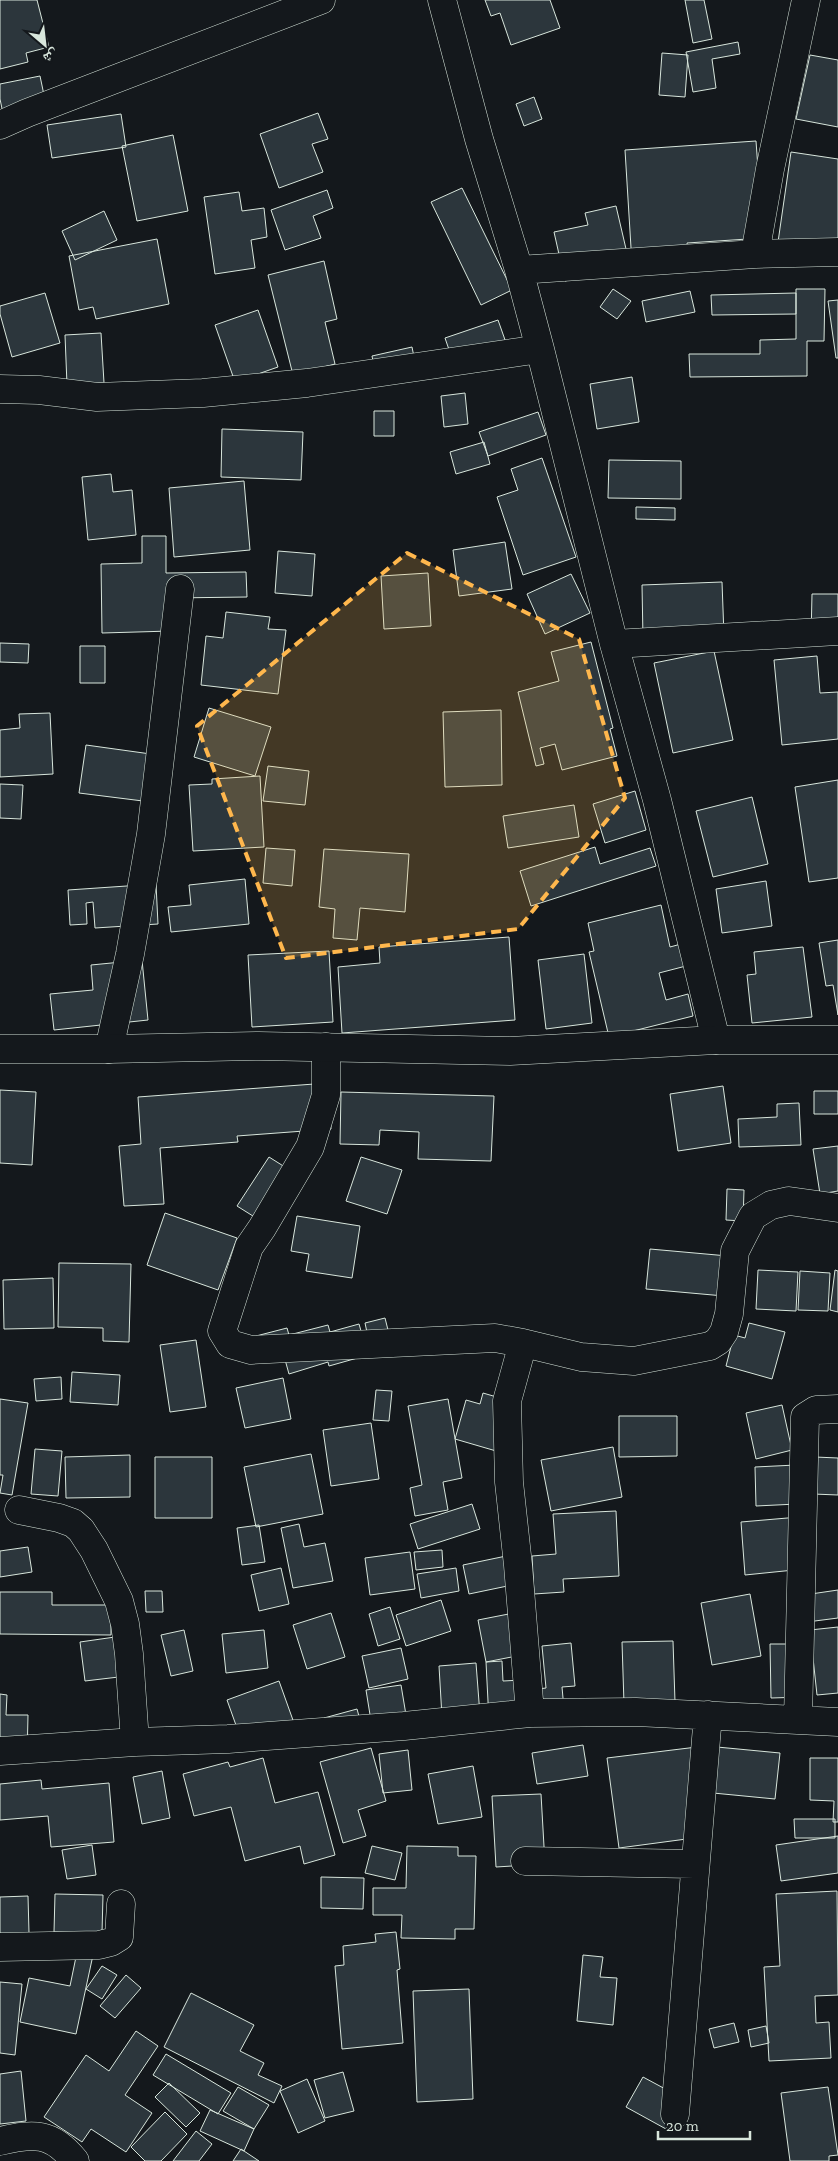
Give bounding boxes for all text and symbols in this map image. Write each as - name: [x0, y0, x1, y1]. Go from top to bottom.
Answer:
- north arrow: [20, 20, 70, 70]
- text: ش: [40, 45, 61, 67]
- scale bar: [658, 2108, 750, 2140]
- text: 20 m: [666, 2117, 699, 2135]

